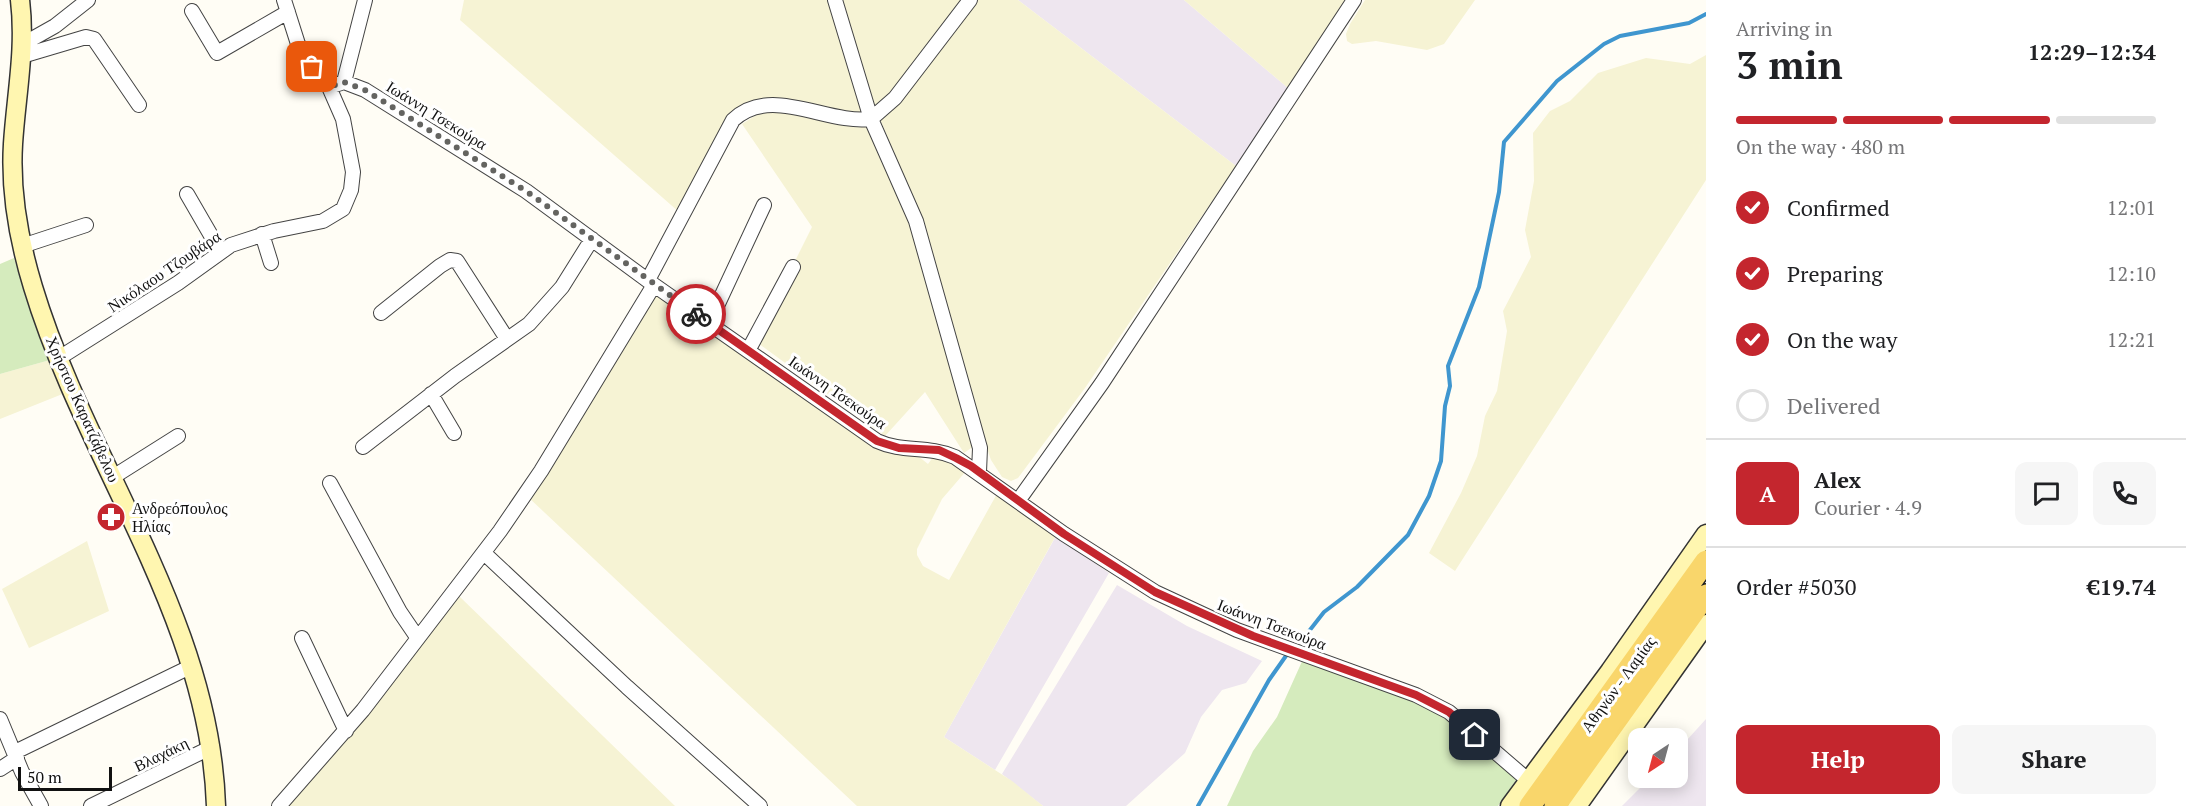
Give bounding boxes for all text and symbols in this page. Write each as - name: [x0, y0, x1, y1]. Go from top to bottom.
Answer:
- text: Arriving in: [1736, 15, 1832, 42]
- text: 12:29–12:34: [2028, 37, 2156, 66]
- text: 3 min: [1736, 38, 1843, 90]
- pin: [286, 41, 337, 92]
- icon: bag: [295, 50, 328, 83]
- street label: Ιωάννη Τσεκούρα: [382, 75, 492, 155]
- text: On the way · 480 m: [1736, 133, 1905, 160]
- icon: check: [1736, 191, 1769, 224]
- text: Confirmed: [1787, 193, 1890, 222]
- text: 12:01: [2107, 194, 2156, 221]
- street label: Νικόλαου Τζουβάρα: [103, 225, 225, 317]
- icon: check: [1736, 257, 1769, 290]
- text: Preparing: [1787, 259, 1883, 288]
- text: 12:10: [2107, 260, 2156, 287]
- courier: [666, 284, 726, 344]
- icon: bike: [680, 298, 713, 331]
- icon: check: [1736, 323, 1769, 356]
- text: On the way: [1787, 325, 1897, 354]
- text: 12:21: [2107, 326, 2156, 353]
- street label: Χρήστου Καρατζάβελου: [41, 332, 125, 486]
- street label: Ιωάννη Τσεκούρα: [785, 350, 892, 434]
- text: Delivered: [1787, 391, 1880, 420]
- button: chat: [2015, 462, 2078, 525]
- button: phone: [2093, 462, 2156, 525]
- text: Alex: [1814, 465, 1861, 494]
- text: A: [1759, 479, 1776, 508]
- text: Courier · 4.9: [1814, 494, 1922, 521]
- place label: Ανδρεόπουλος Ηλίας: [132, 497, 228, 537]
- pharmacy icon: Ανδρεόπουλος Ηλίας: [95, 501, 127, 533]
- text: Order #5030: [1736, 572, 1856, 601]
- text: €19.74: [2087, 572, 2156, 601]
- street label: Ιωάννη Τσεκούρα: [1214, 593, 1330, 655]
- street label: Αθηνών - Λαμίας: [1576, 631, 1661, 737]
- pin: [1449, 709, 1500, 760]
- icon: home: [1458, 718, 1491, 751]
- button: Help: [1736, 725, 1940, 794]
- button: Share: [1952, 725, 2156, 794]
- north arrow: [1628, 728, 1688, 788]
- map controls: [1628, 728, 1688, 788]
- street label: Βλαχάκη: [130, 731, 192, 777]
- scale bar: [18, 764, 112, 792]
- text: 50 m: [27, 766, 62, 788]

